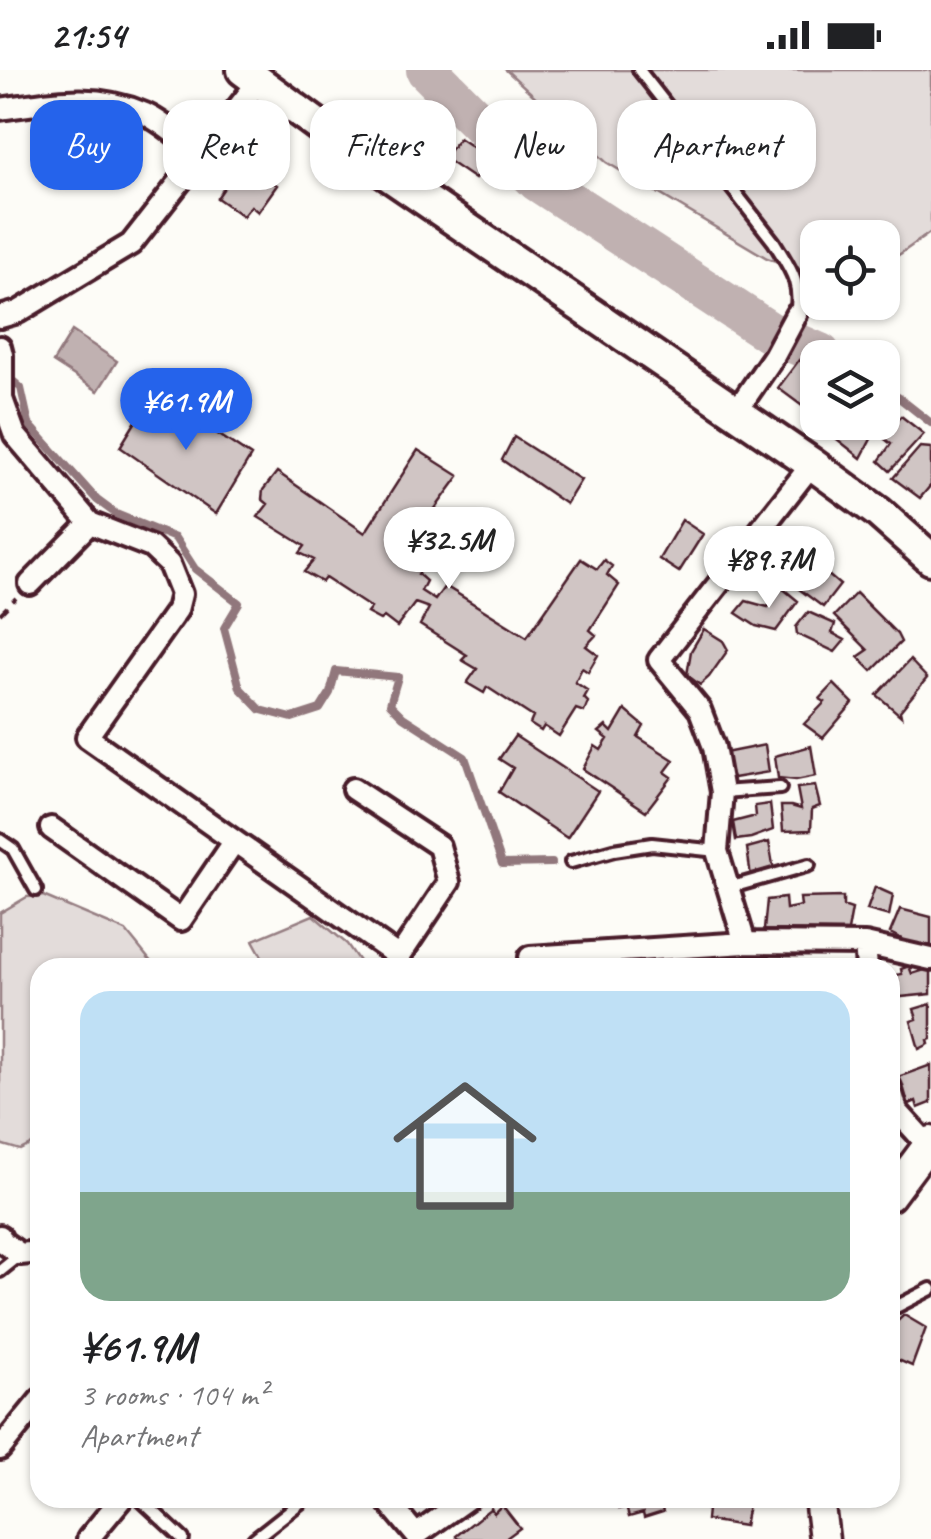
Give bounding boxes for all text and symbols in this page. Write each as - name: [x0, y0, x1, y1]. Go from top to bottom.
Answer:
- text: 21:54: [50, 12, 125, 59]
- chip: Buy: [30, 100, 143, 190]
- chip: Rent: [163, 100, 290, 190]
- chip: Filters: [310, 100, 456, 190]
- chip: New: [476, 100, 597, 190]
- chip: Apartment: [617, 100, 816, 190]
- map controls: [800, 220, 900, 440]
- button: locate: [800, 220, 900, 320]
- button: layers: [800, 340, 900, 440]
- pin: ¥61.9M: [105, 368, 267, 453]
- text: ¥61.9M: [142, 380, 230, 421]
- pin: ¥32.5M: [368, 507, 530, 592]
- text: ¥32.5M: [406, 519, 492, 560]
- pin: ¥89.7M: [688, 526, 850, 611]
- text: ¥89.7M: [726, 538, 812, 579]
- icon: home: [375, 1056, 555, 1236]
- text: ¥61.9M: [80, 1321, 195, 1374]
- text: 3 rooms · 104 m²: [80, 1374, 267, 1415]
- text: Apartment: [80, 1415, 198, 1456]

